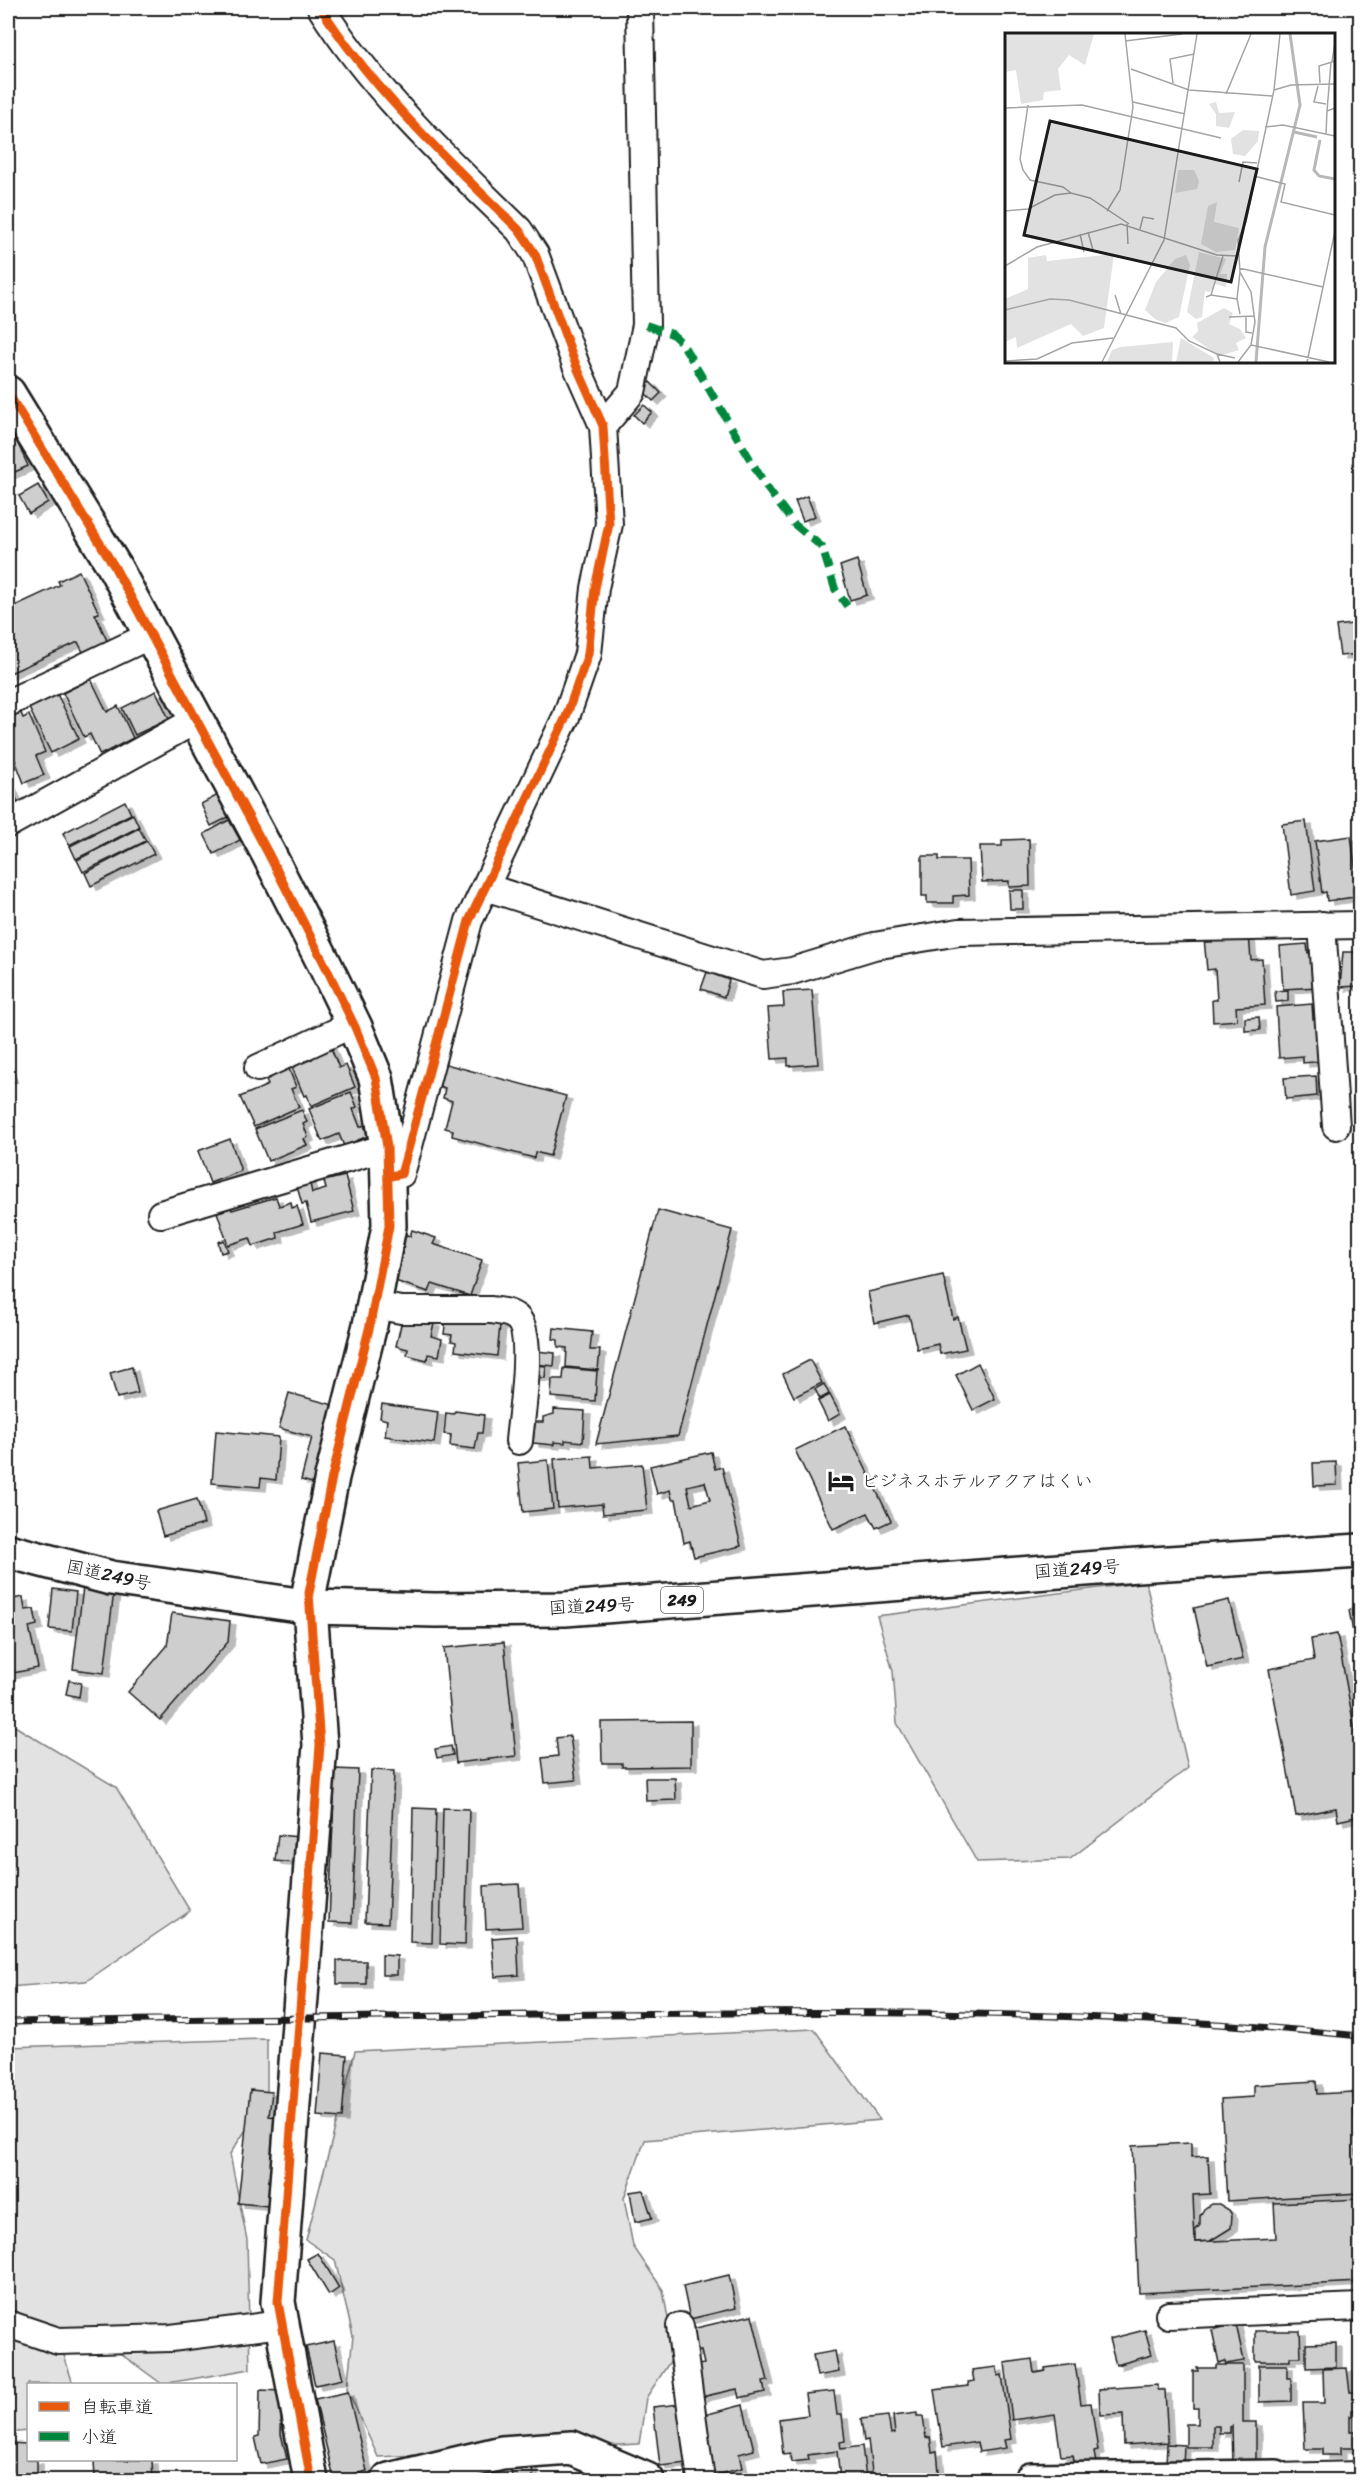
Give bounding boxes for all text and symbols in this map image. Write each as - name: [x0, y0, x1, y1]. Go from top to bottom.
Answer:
- inset map: [1005, 33, 1335, 363]
- place label: ビジネスホテルアクアはくい: [861, 1465, 1092, 1497]
- hotel icon: ビジネスホテルアクアはくい: [826, 1466, 856, 1496]
- street label: 国道249号: [63, 1550, 155, 1600]
- street label: 国道249号: [1033, 1550, 1121, 1588]
- road number: 249: [661, 1587, 703, 1613]
- street label: 国道249号: [548, 1588, 636, 1624]
- legend: [27, 2383, 237, 2461]
- text: 自転車道: [81, 2391, 153, 2423]
- text: 小道: [81, 2421, 117, 2453]

